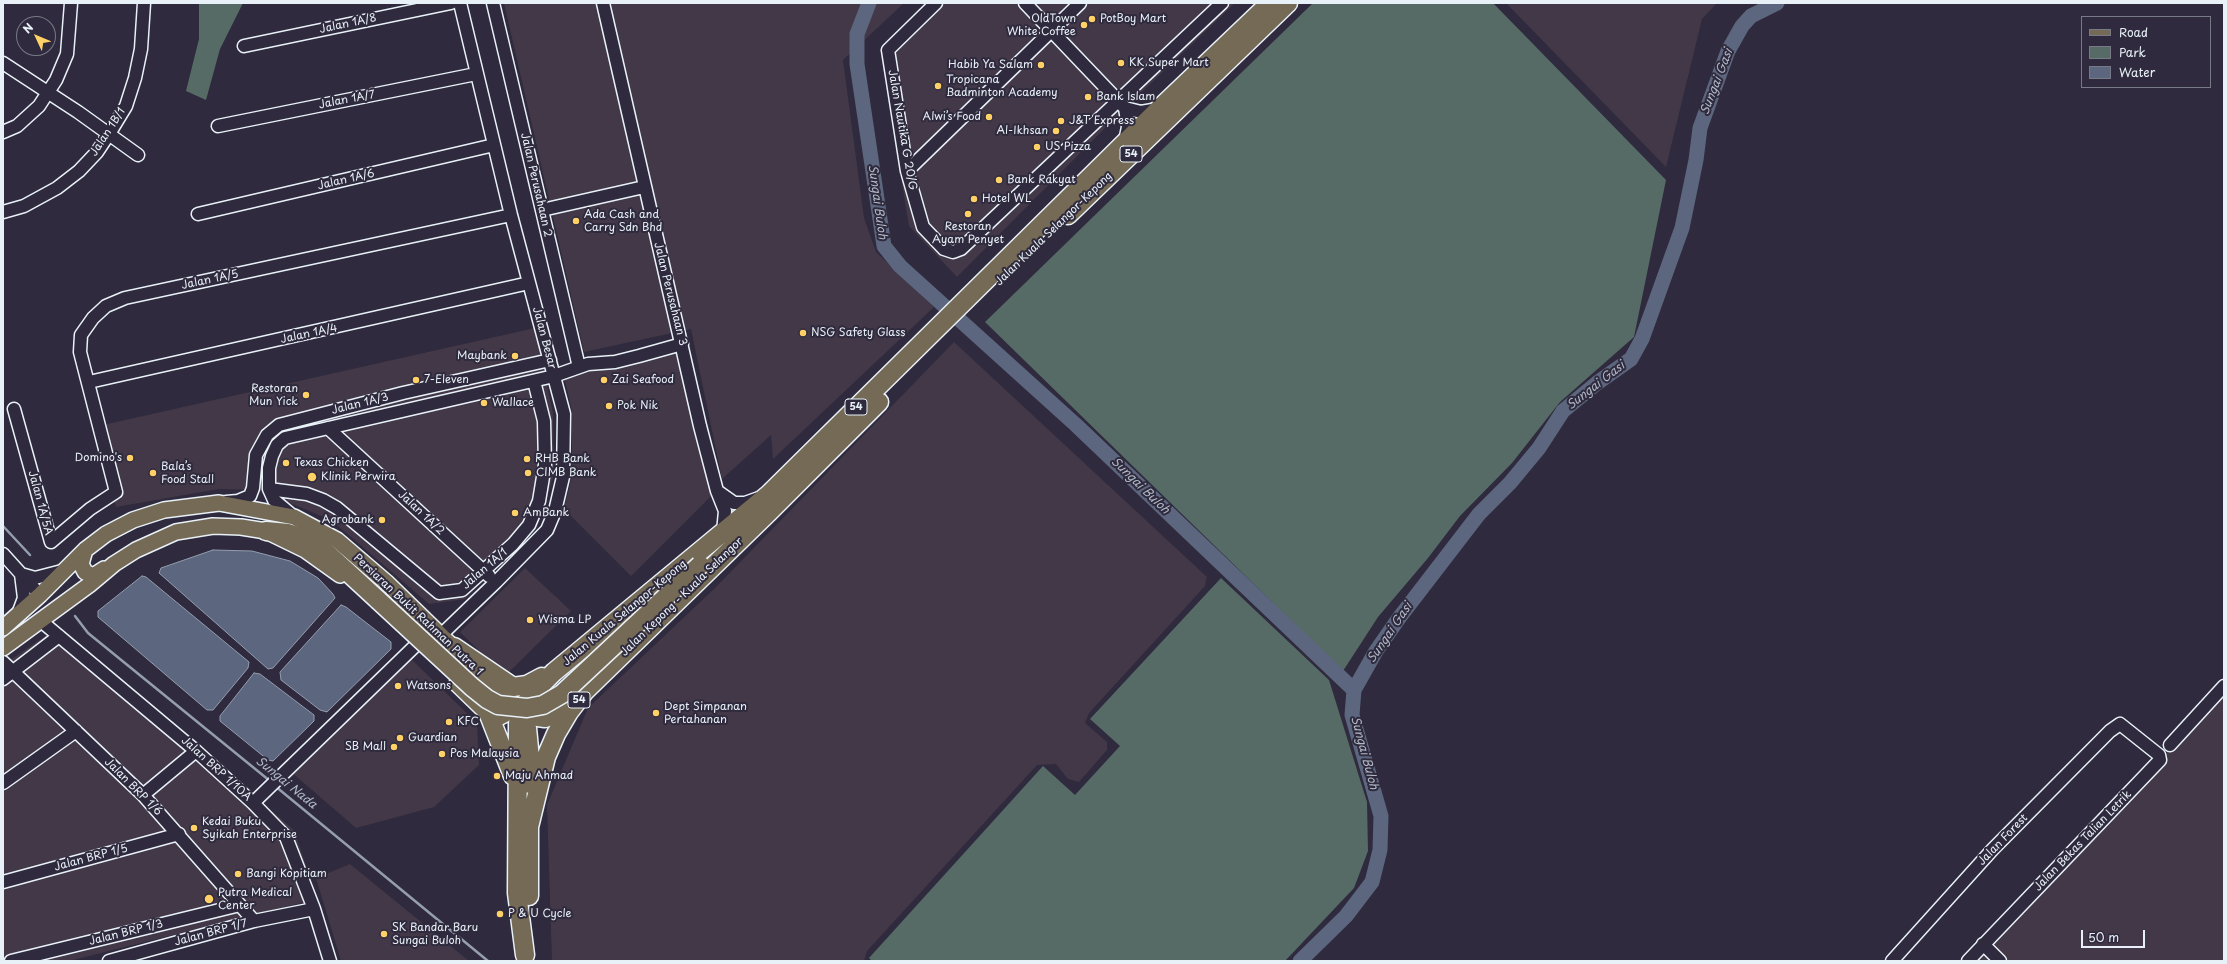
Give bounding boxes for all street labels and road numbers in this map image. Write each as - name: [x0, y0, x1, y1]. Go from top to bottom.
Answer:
- street label: Jalan 1A/8: [318, 12, 378, 36]
- street label: Jalan Nautika G 20/G: [885, 69, 919, 191]
- street label: Jalan 1A/7: [318, 88, 376, 112]
- street label: Jalan 1B/1: [87, 105, 129, 159]
- street label: Jalan Perusahaan 2: [518, 132, 554, 238]
- road number: 54: [1120, 146, 1142, 162]
- street label: Jalan 1A/6: [316, 167, 376, 193]
- street label: Jalan Kuala Selangor-Kepong: [993, 170, 1115, 288]
- street label: Jalan Perusahaan 3: [651, 241, 689, 347]
- street label: Jalan 1A/5: [180, 268, 240, 292]
- street label: Jalan Besar: [529, 305, 559, 371]
- street label: Jalan 1A/4: [279, 322, 339, 346]
- street label: Jalan 1A/3: [330, 391, 390, 417]
- road number: 54: [845, 399, 867, 415]
- street label: Jalan 1A/5A: [25, 469, 55, 537]
- street label: Jalan 1A/2: [395, 488, 447, 538]
- street label: Jalan Kepong - Kuala Selangor: [618, 535, 746, 659]
- street label: Jalan 1A/1: [460, 546, 510, 592]
- street label: Persiaran Bukit Rahman Putra 1: [351, 552, 485, 678]
- street label: Jalan Kuala Selangor-Kepong: [560, 557, 690, 669]
- road number: 54: [568, 692, 590, 708]
- street label: Jalan BRP 1/10A: [178, 734, 254, 804]
- street label: Jalan BRP 1/6: [102, 756, 164, 818]
- street label: Jalan Bekas Talian Letrik: [2032, 788, 2134, 894]
- street label: Jalan Forest: [1975, 812, 2031, 868]
- street label: Jalan BRP 1/5: [53, 842, 129, 874]
- street label: Jalan BRP 1/3: [88, 917, 164, 949]
- street label: Jalan BRP 1/7: [173, 917, 249, 949]

